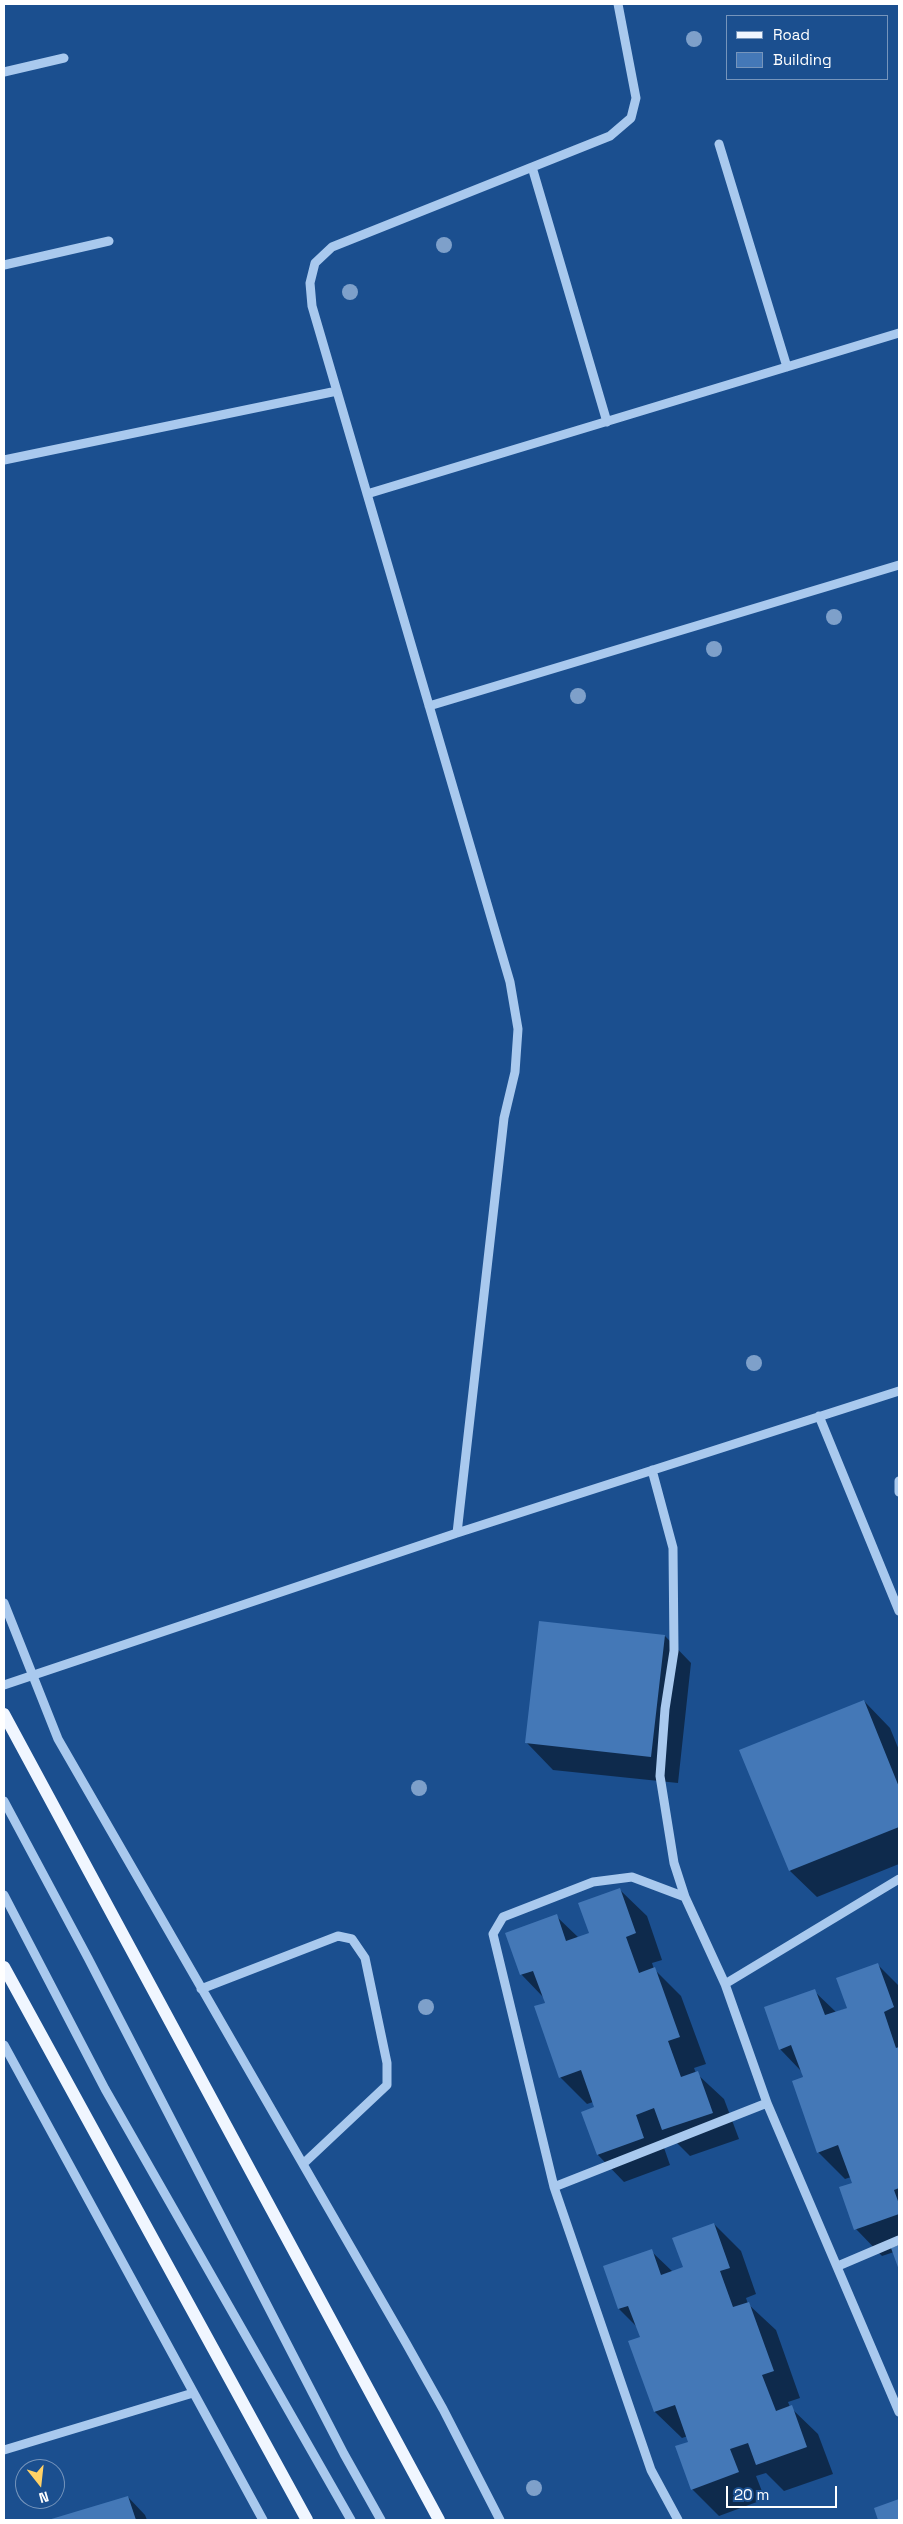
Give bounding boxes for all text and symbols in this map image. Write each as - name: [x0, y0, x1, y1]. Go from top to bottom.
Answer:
- legend: [726, 15, 888, 80]
- text: Road: [773, 25, 810, 44]
- text: Building: [773, 50, 832, 69]
- north arrow: [15, 2459, 65, 2509]
- scale bar: [728, 2476, 839, 2508]
- text: 20 m: [734, 2485, 769, 2504]
- text: N: [37, 2488, 51, 2507]

